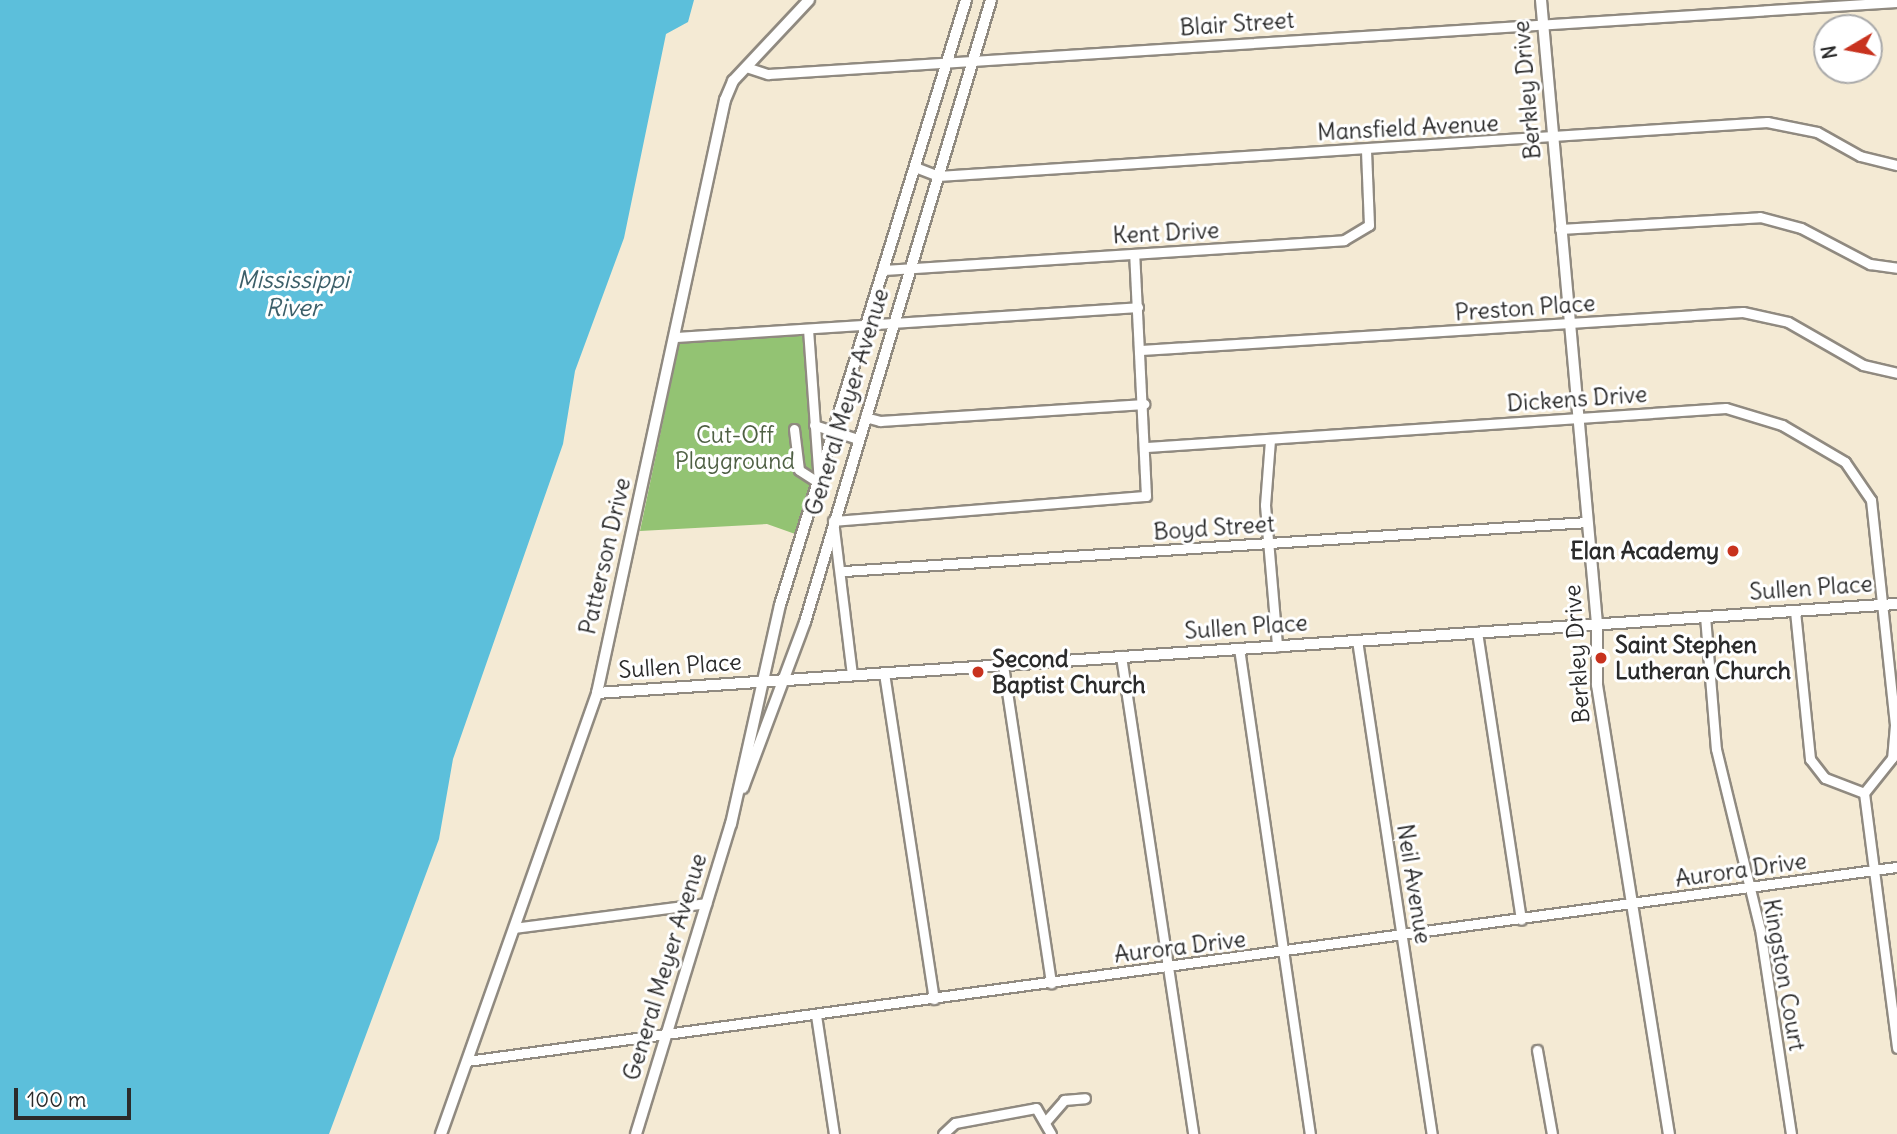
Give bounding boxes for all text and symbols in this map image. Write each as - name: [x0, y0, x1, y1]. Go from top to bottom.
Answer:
- street label: Blair Street: [1179, 6, 1295, 42]
- north arrow: [1813, 14, 1883, 84]
- street label: Berkley Drive: [1507, 20, 1547, 160]
- text: N: [1816, 44, 1842, 61]
- street label: Mansfield Avenue: [1317, 109, 1499, 147]
- street label: Kent Drive: [1112, 216, 1220, 250]
- water label: Mississippi River: [237, 266, 349, 322]
- street label: General Meyer Avenue: [799, 285, 895, 519]
- street label: Preston Place: [1454, 289, 1596, 327]
- street label: Dickens Drive: [1506, 380, 1648, 418]
- park label: Cut-Off Playground: [675, 421, 795, 475]
- street label: Patterson Drive: [574, 475, 636, 637]
- street label: Boyd Street: [1152, 510, 1276, 546]
- place label: Elan Academy: [1570, 537, 1719, 565]
- marker: Elan Academy: [1725, 543, 1741, 559]
- street label: Sullen Place: [1748, 570, 1874, 606]
- street label: Berkley Drive: [1558, 584, 1596, 724]
- street label: Sullen Place: [1183, 609, 1309, 645]
- place label: Saint Stephen Lutheran Church: [1615, 631, 1791, 685]
- place label: Second Baptist Church: [992, 645, 1146, 699]
- street label: Sullen Place: [617, 648, 743, 684]
- marker: Saint Stephen Lutheran Church: [1593, 650, 1609, 666]
- marker: Second Baptist Church: [970, 664, 986, 680]
- street label: Neil Avenue: [1391, 822, 1437, 946]
- street label: Aurora Drive: [1674, 847, 1808, 893]
- street label: General Meyer Avenue: [617, 850, 713, 1084]
- street label: Kingston Court: [1757, 897, 1811, 1053]
- street label: Aurora Drive: [1113, 925, 1247, 969]
- scale bar: [18, 1074, 135, 1118]
- text: 100 m: [27, 1086, 86, 1113]

